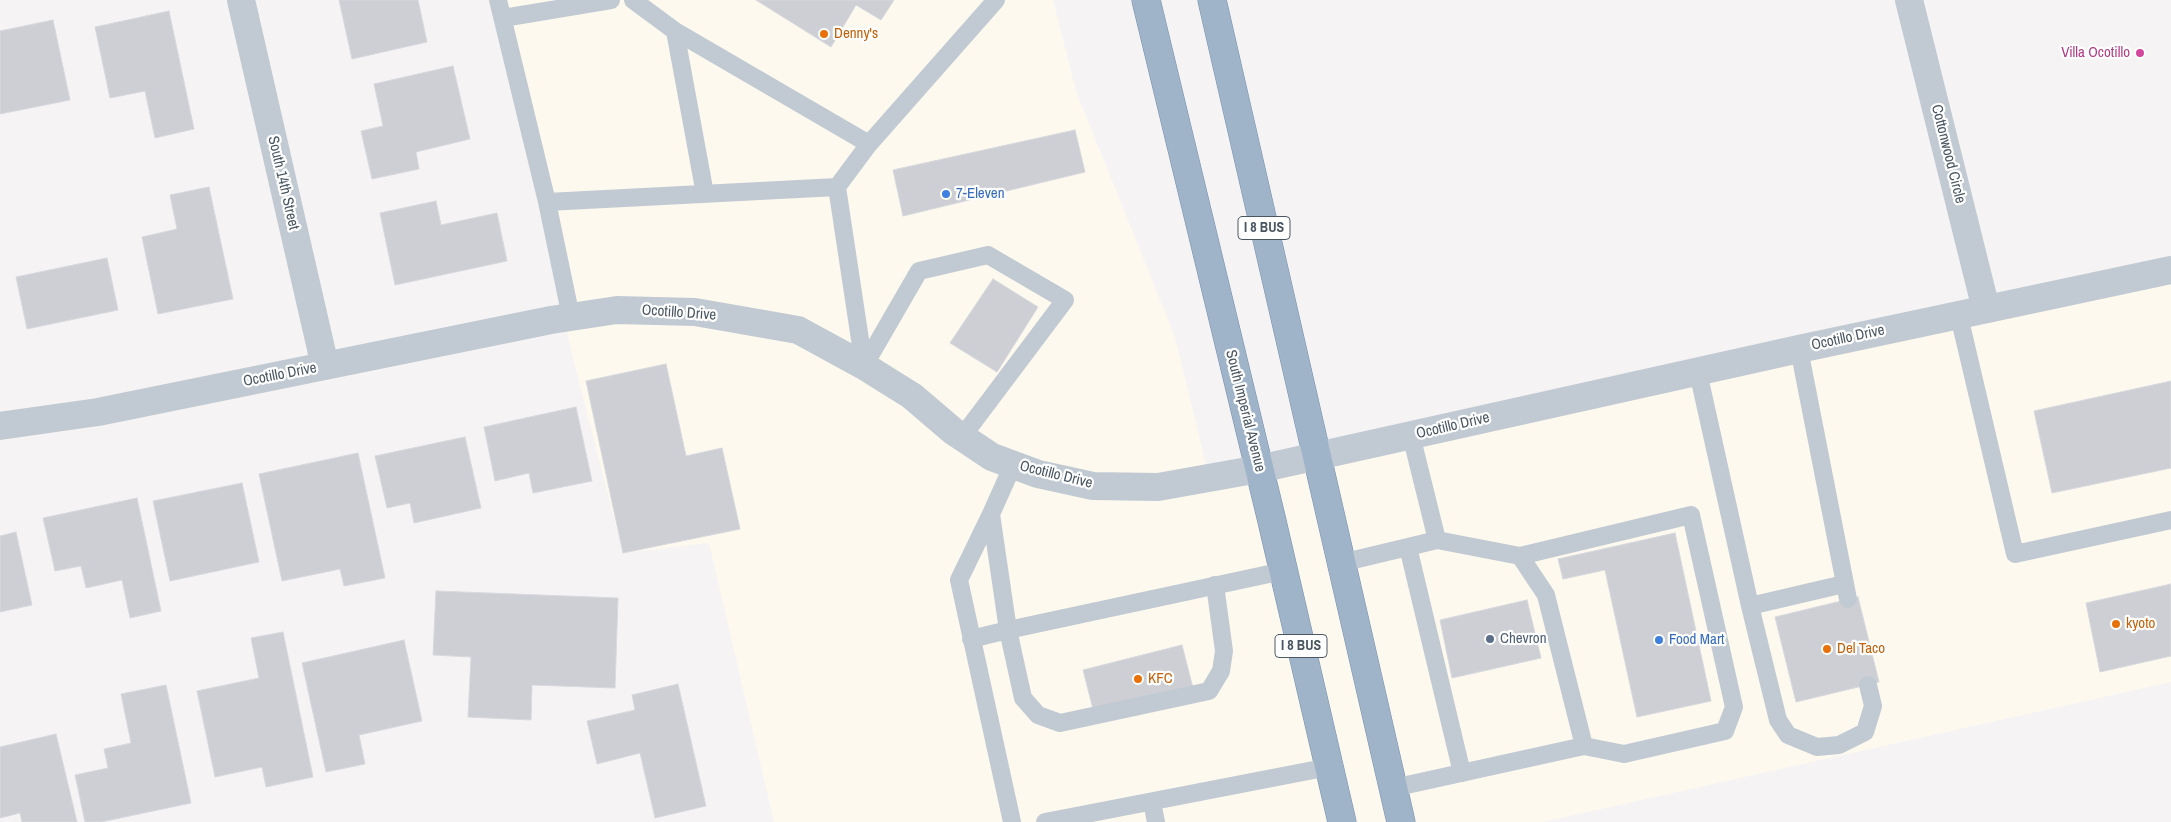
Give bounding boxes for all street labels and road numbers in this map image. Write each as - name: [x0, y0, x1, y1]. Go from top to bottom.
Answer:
- street label: Cottonwood Circle: [1927, 103, 1969, 205]
- street label: South 14th Street: [263, 134, 303, 232]
- road number: I 8 BUS: [1238, 217, 1290, 240]
- street label: Ocotillo Drive: [641, 301, 717, 325]
- street label: Ocotillo Drive: [1810, 321, 1886, 355]
- street label: South Imperial Avenue: [1221, 348, 1269, 474]
- street label: Ocotillo Drive: [242, 359, 318, 391]
- street label: Ocotillo Drive: [1415, 409, 1491, 443]
- street label: Ocotillo Drive: [1018, 457, 1094, 493]
- road number: I 8 BUS: [1275, 634, 1327, 658]

